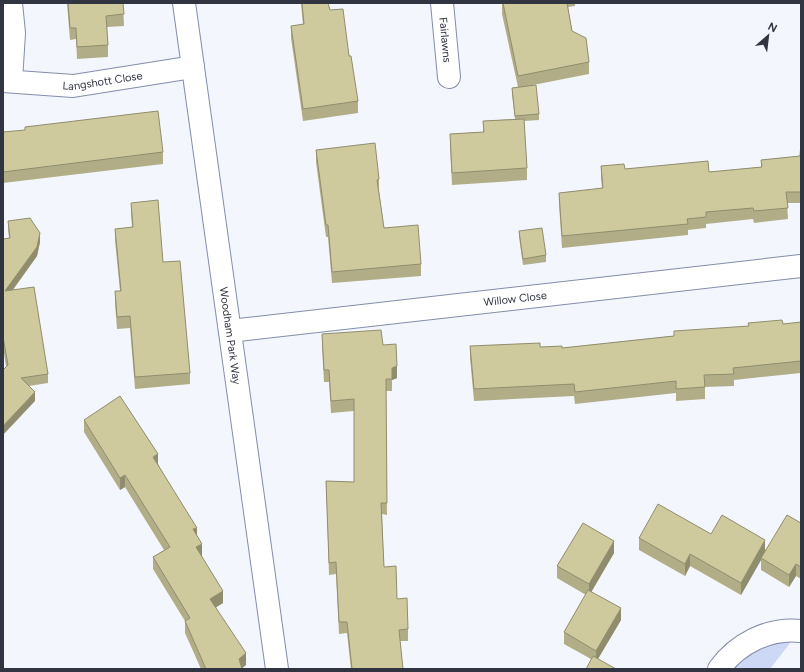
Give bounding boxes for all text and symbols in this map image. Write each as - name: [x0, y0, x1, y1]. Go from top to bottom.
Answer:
- north arrow: [748, 16, 788, 56]
- street label: Fairlawns: [436, 17, 454, 63]
- text: N: [766, 20, 779, 35]
- street label: Langshott Close: [62, 69, 143, 93]
- street label: Woodham Park Way: [217, 286, 243, 386]
- street label: Willow Close: [483, 289, 547, 309]

